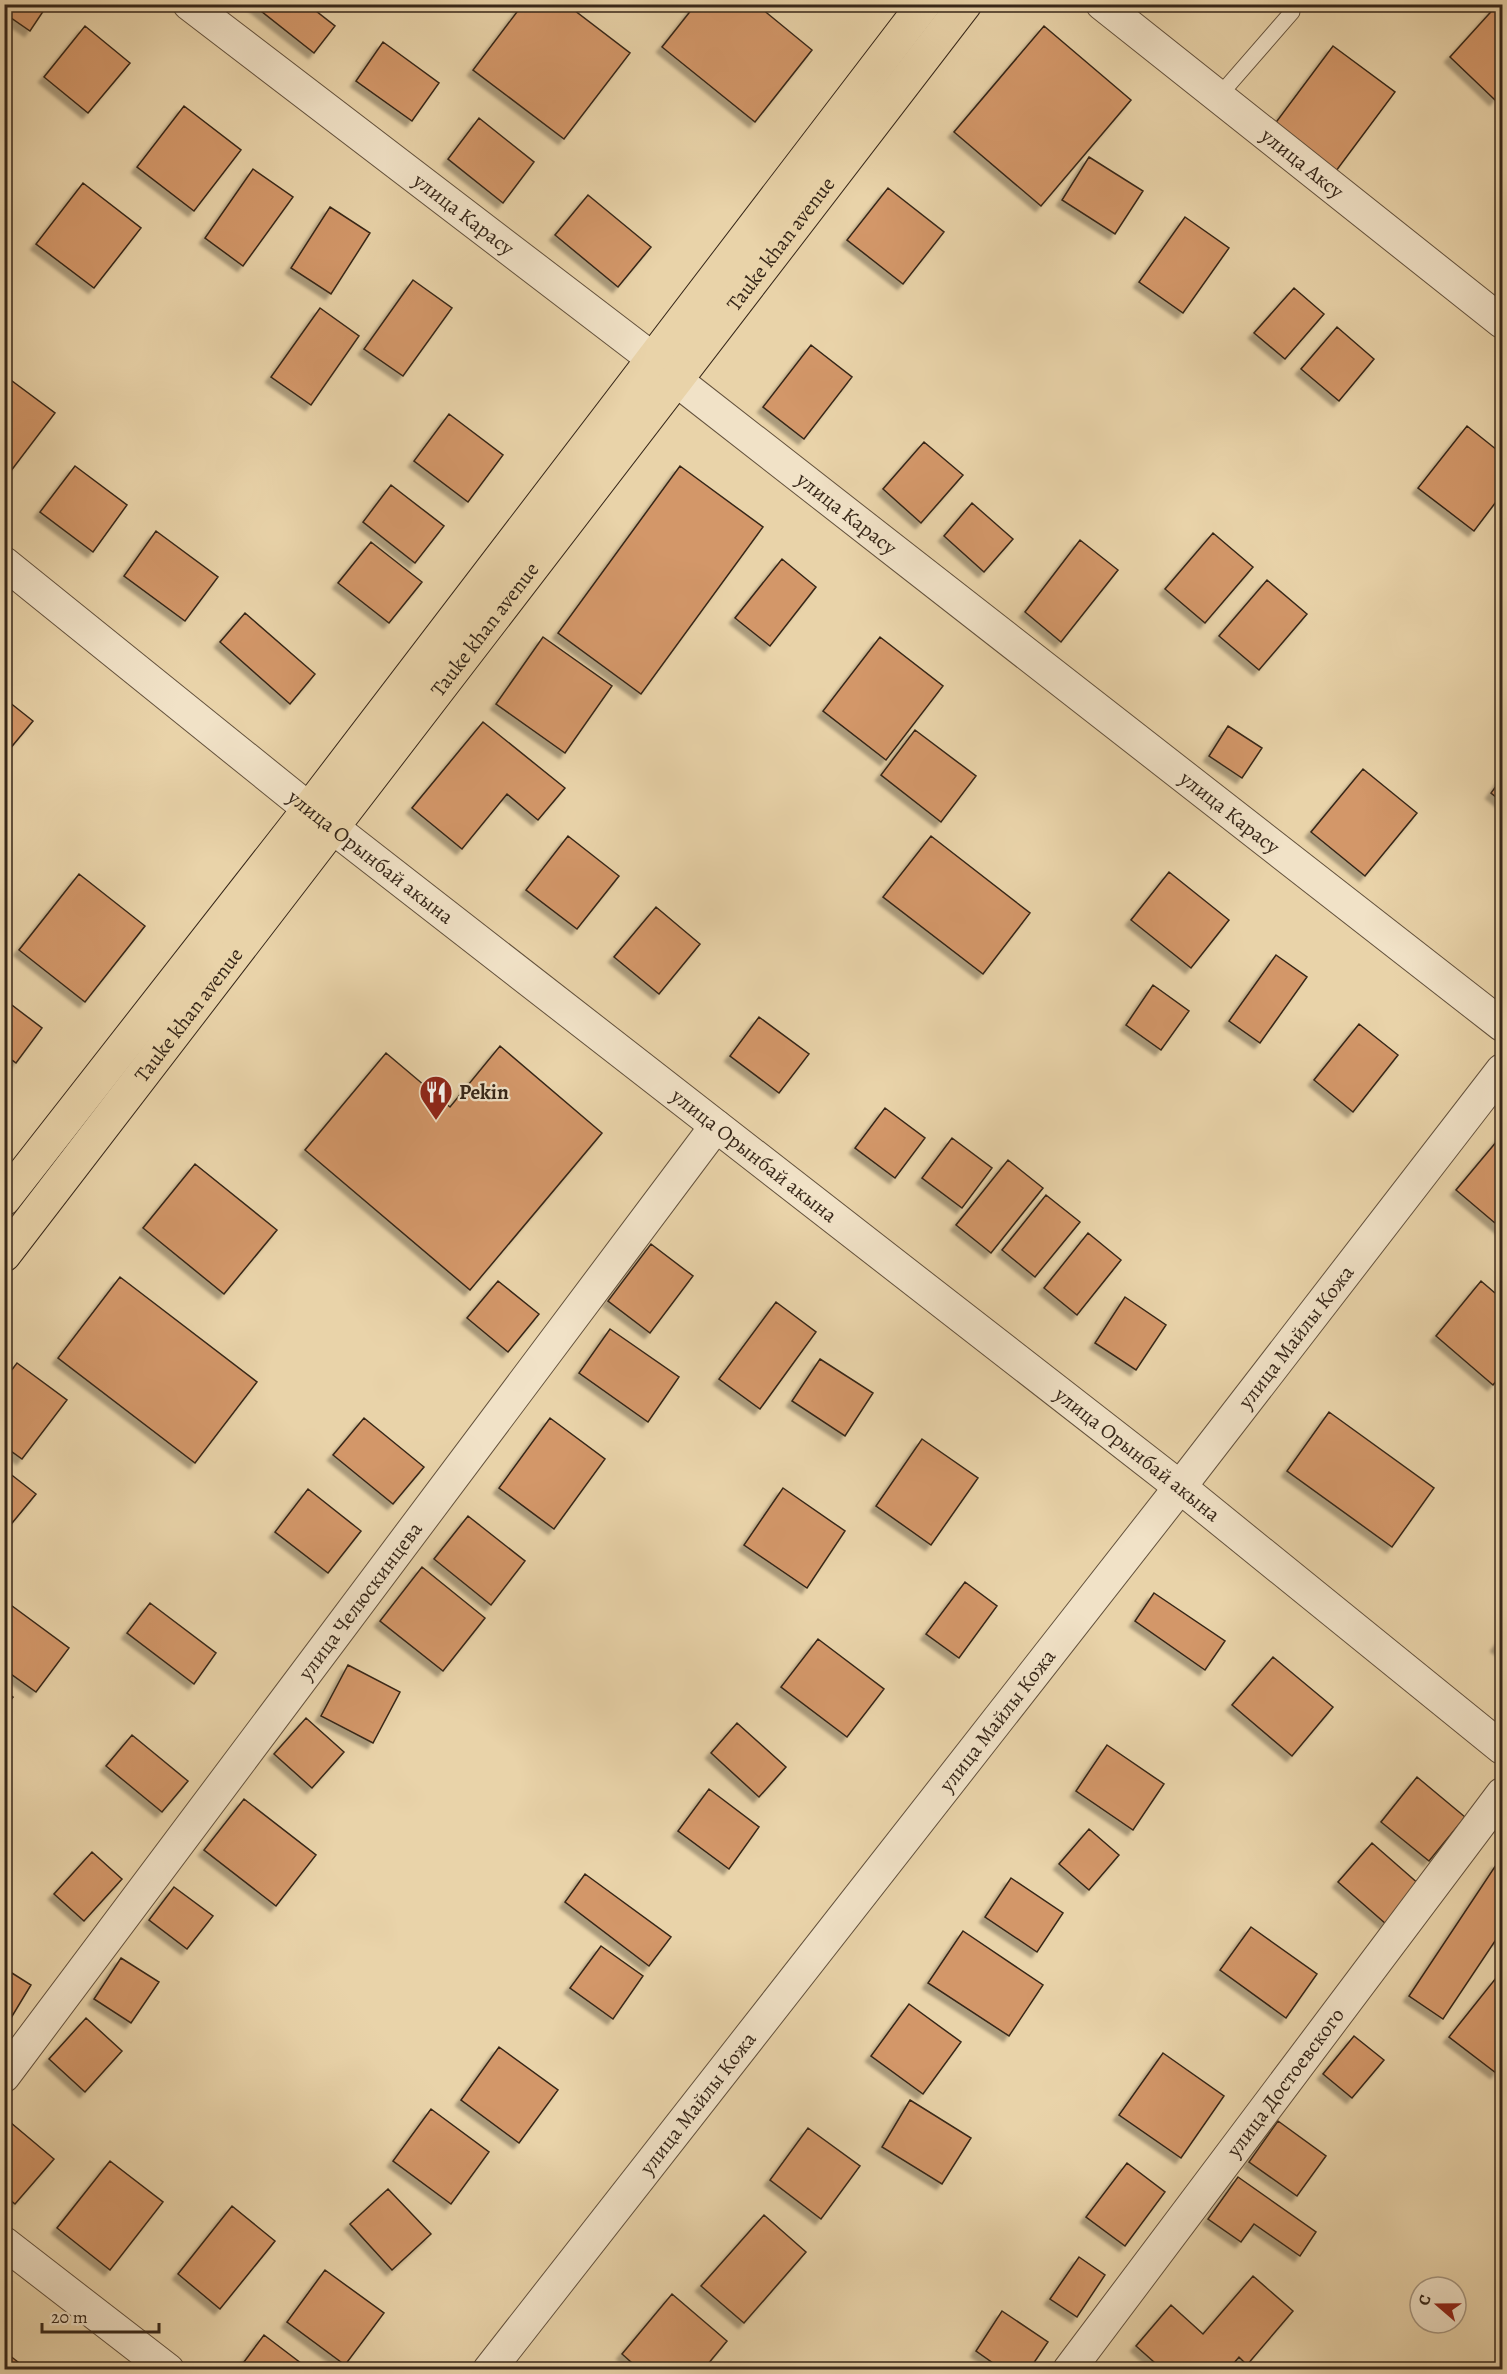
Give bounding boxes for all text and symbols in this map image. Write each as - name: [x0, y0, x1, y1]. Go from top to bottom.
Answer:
- street label: улица Аксу: [1254, 121, 1350, 205]
- street label: улица Карасу: [407, 166, 520, 262]
- street label: Tauke khan avenue: [720, 171, 841, 317]
- street label: улица Карасу: [790, 465, 903, 562]
- street label: Tauke khan avenue: [424, 556, 545, 702]
- street label: улица Карасу: [1173, 764, 1286, 861]
- street label: улица Орынбай акына: [281, 783, 460, 931]
- street label: Tauke khan avenue: [128, 942, 249, 1088]
- restaurant icon: Pekin: [418, 1074, 454, 1121]
- place label: Pekin: [459, 1078, 509, 1106]
- street label: улица Орынбай акына: [665, 1081, 843, 1229]
- street label: улица Майлы Кожа: [1231, 1259, 1360, 1415]
- street label: улица Орынбай акына: [1048, 1380, 1226, 1528]
- street label: улица Челюскинцева: [291, 1516, 429, 1686]
- street label: улица Майлы Кожа: [932, 1643, 1062, 1798]
- street label: улица Достоевского: [1219, 2002, 1351, 2163]
- street label: улица Майлы Кожа: [633, 2026, 763, 2181]
- north arrow: [1408, 2275, 1468, 2335]
- text: С: [1413, 2292, 1437, 2309]
- scale bar: [42, 2296, 159, 2334]
- text: 20 m: [51, 2305, 88, 2329]

